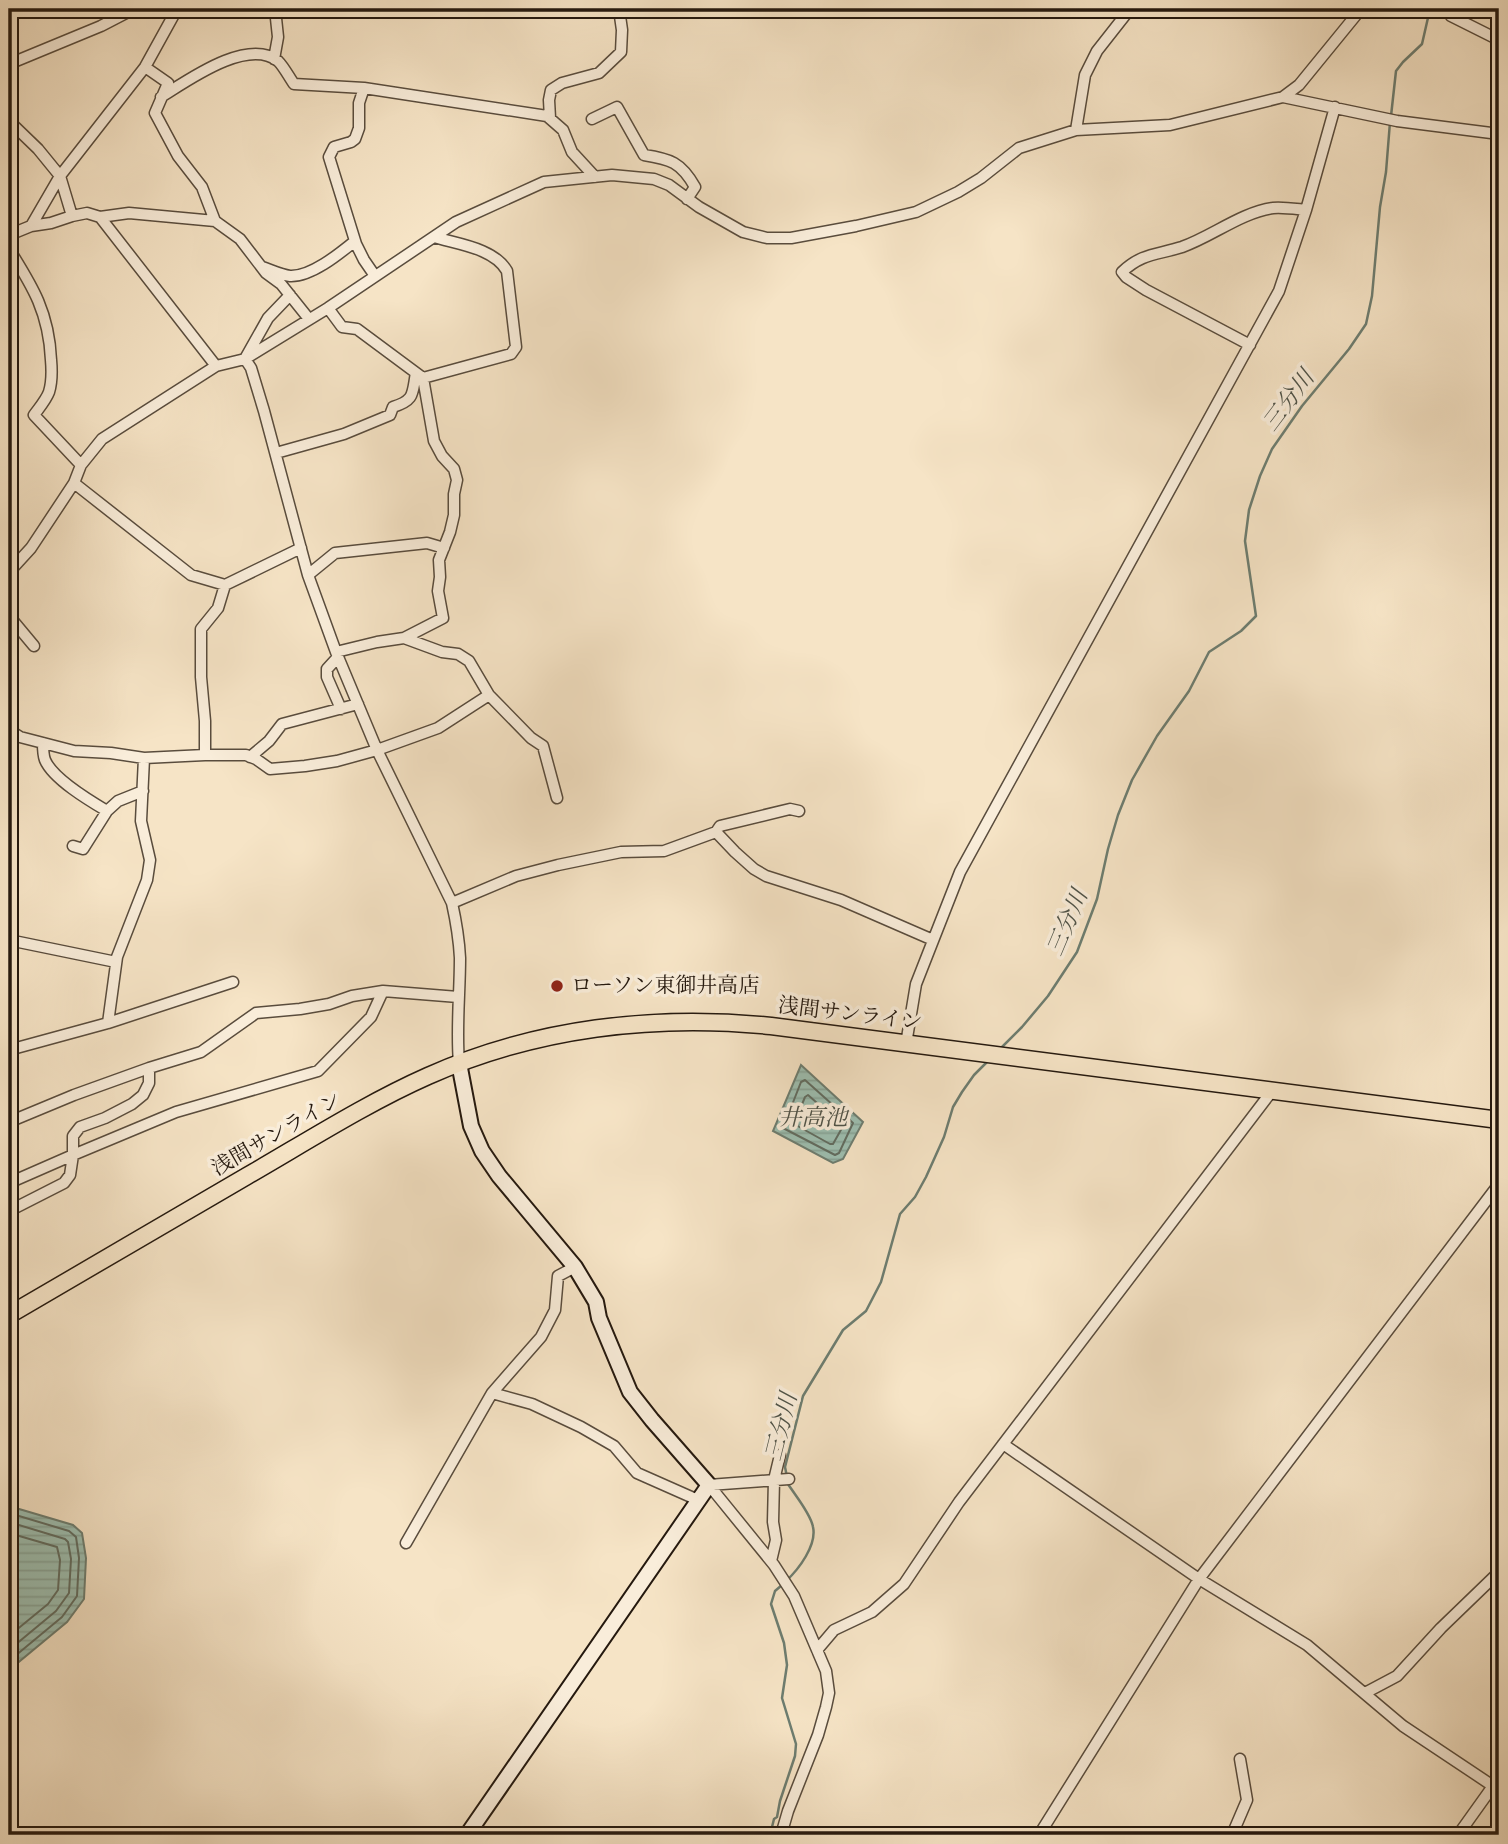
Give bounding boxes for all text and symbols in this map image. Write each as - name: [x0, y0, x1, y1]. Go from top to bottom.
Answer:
- water label: 三分川: [1257, 362, 1323, 437]
- water label: 三分川: [1041, 883, 1096, 960]
- place label: ローソン東御井高店: [571, 973, 759, 1000]
- marker: ローソン東御井高店: [549, 978, 565, 994]
- street label: 浅間サンライン: [776, 993, 924, 1037]
- street label: 浅間サンライン: [207, 1087, 347, 1183]
- water label: 井高池: [779, 1104, 851, 1133]
- water label: 三分川: [760, 1387, 805, 1464]

